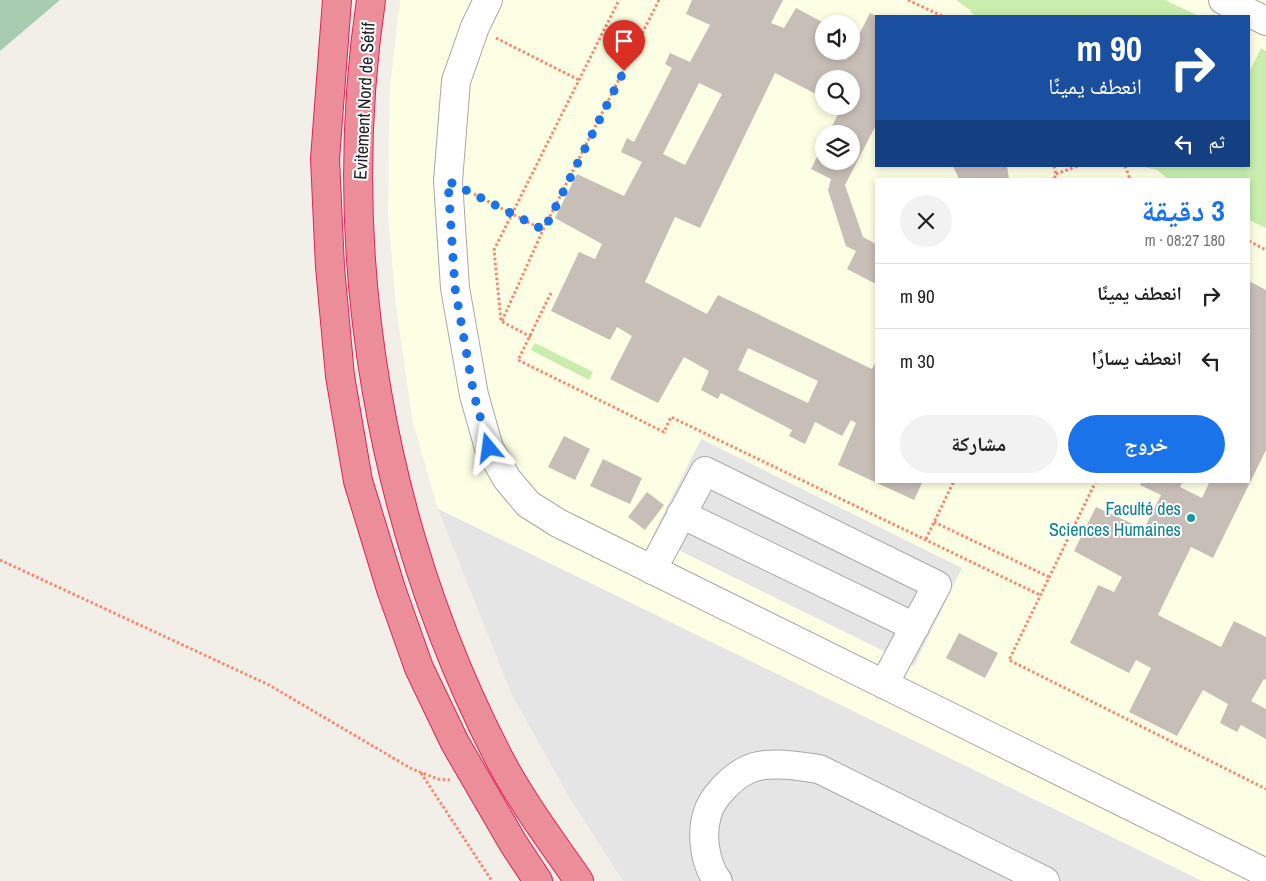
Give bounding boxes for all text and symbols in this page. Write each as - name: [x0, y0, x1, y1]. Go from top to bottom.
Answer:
- map controls: [815, 15, 860, 170]
- button: sound: [815, 15, 860, 60]
- pin: [603, 20, 645, 71]
- street label: Evitement Nord de Sétif: [347, 21, 381, 180]
- text: 90 m: [1077, 25, 1142, 72]
- icon: arrive: [610, 27, 638, 55]
- icon: right: [1160, 35, 1225, 100]
- button: search: [815, 70, 860, 115]
- text: انعطف يمينًا: [1048, 71, 1142, 101]
- button: layers: [815, 125, 860, 170]
- text: ثم: [1208, 128, 1225, 154]
- icon: left: [1170, 130, 1198, 158]
- text: 3 دقيقة: [1141, 190, 1225, 230]
- button: close: [900, 195, 952, 247]
- text: 180 m · 08:27: [1145, 229, 1225, 251]
- text: انعطف يمينًا: [1097, 280, 1182, 306]
- icon: right: [1197, 282, 1225, 310]
- text: 90 m: [900, 283, 935, 309]
- text: انعطف يسارًا: [1092, 345, 1182, 371]
- icon: left: [1197, 347, 1225, 375]
- text: 30 m: [900, 348, 935, 374]
- button: مشاركة: [900, 415, 1058, 473]
- button: خروج: [1068, 415, 1225, 473]
- position arrow: [462, 421, 514, 473]
- place label: Faculté des Sciences Humaines: [1049, 496, 1181, 542]
- marker: Faculté des Sciences Humaines: [1185, 512, 1197, 524]

